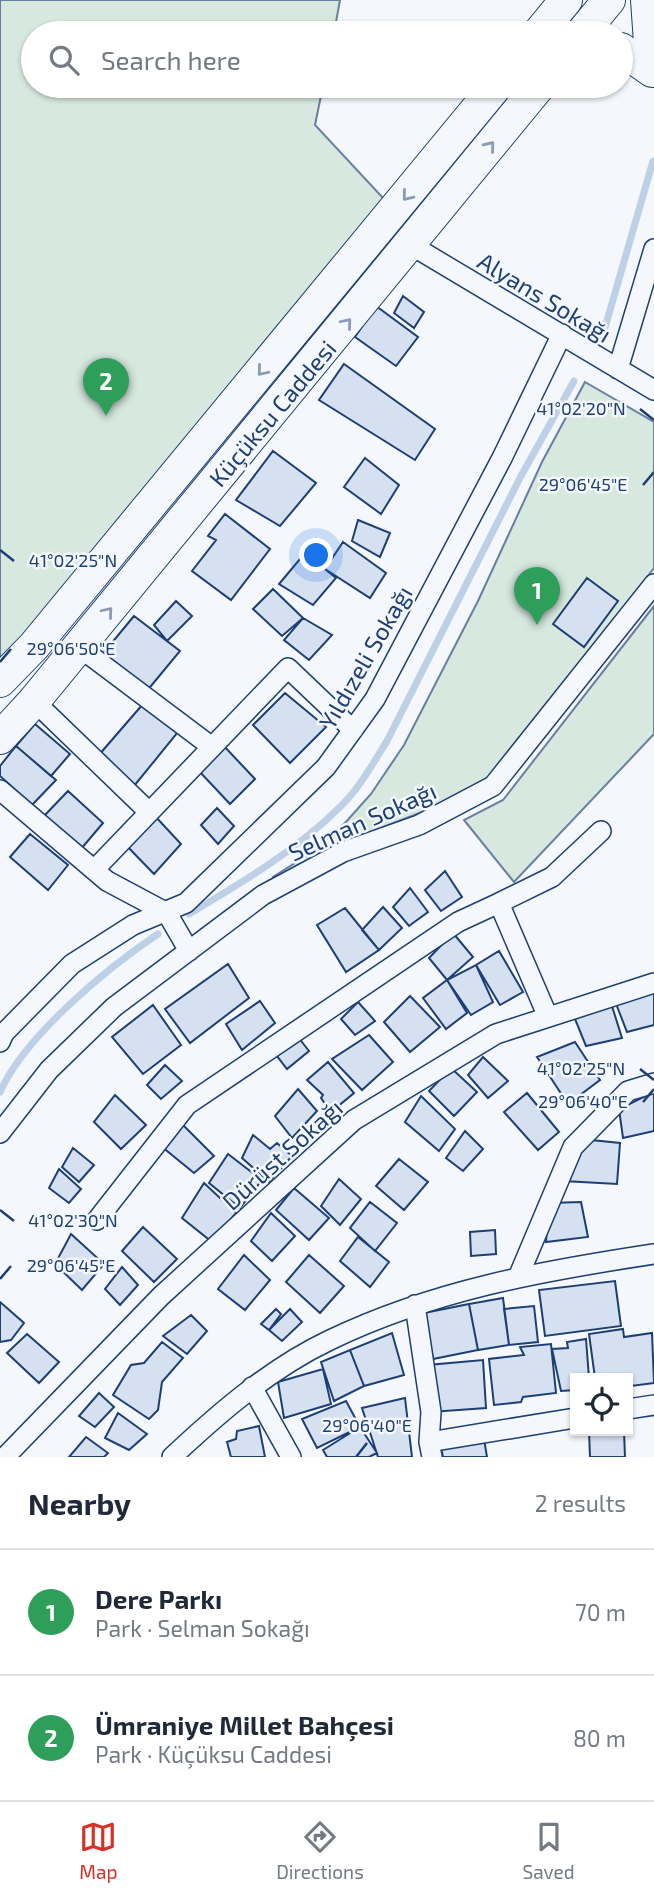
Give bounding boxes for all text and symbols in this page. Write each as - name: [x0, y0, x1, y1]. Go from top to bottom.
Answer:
- search box: [21, 21, 633, 98]
- icon: search: [45, 41, 83, 79]
- text: Search here: [101, 44, 241, 75]
- one-way arrow: [482, 142, 495, 154]
- one-way arrow: [403, 187, 415, 200]
- street label: Alyans Sokağı: [473, 246, 617, 348]
- one-way arrow: [338, 318, 351, 330]
- street label: Küçüksu Caddesi: [202, 334, 342, 493]
- pin: 2: [83, 358, 129, 416]
- one-way arrow: [258, 363, 270, 376]
- text: 41°02'20"N: [536, 397, 626, 419]
- text: 29°06'45"E: [539, 473, 627, 495]
- your location: [299, 538, 333, 572]
- text: 41°02'25"N: [29, 549, 117, 571]
- pin: 1: [514, 567, 560, 625]
- street label: Yıldızeli Sokağı: [312, 580, 418, 734]
- one-way arrow: [100, 607, 112, 620]
- text: 29°06'50"E: [27, 637, 115, 659]
- street label: Selman Sokağı: [284, 775, 440, 867]
- text: 41°02'25"N: [537, 1057, 625, 1079]
- text: 29°06'40"E: [538, 1090, 628, 1112]
- street label: Dürüst Sokağı: [216, 1093, 348, 1215]
- text: 41°02'30"N: [28, 1209, 118, 1231]
- text: 29°06'45"E: [27, 1254, 115, 1276]
- map controls: [570, 1373, 633, 1436]
- button: locate: [570, 1373, 633, 1436]
- text: 29°06'40"E: [322, 1414, 412, 1436]
- text: Nearby: [28, 1485, 131, 1521]
- text: 2 results: [535, 1489, 626, 1517]
- text: Dere Parkı: [95, 1583, 222, 1614]
- text: 1: [46, 1598, 56, 1626]
- text: 70 m: [575, 1598, 626, 1626]
- text: Park · Selman Sokağı: [95, 1614, 310, 1642]
- text: Ümraniye Millet Bahçesi: [95, 1709, 394, 1740]
- text: 2: [44, 1724, 58, 1752]
- text: 80 m: [573, 1724, 626, 1752]
- text: Park · Küçüksu Caddesi: [95, 1740, 332, 1768]
- tab: Map: [79, 1818, 117, 1883]
- tab: Directions: [276, 1818, 364, 1883]
- tab: Saved: [522, 1818, 575, 1883]

